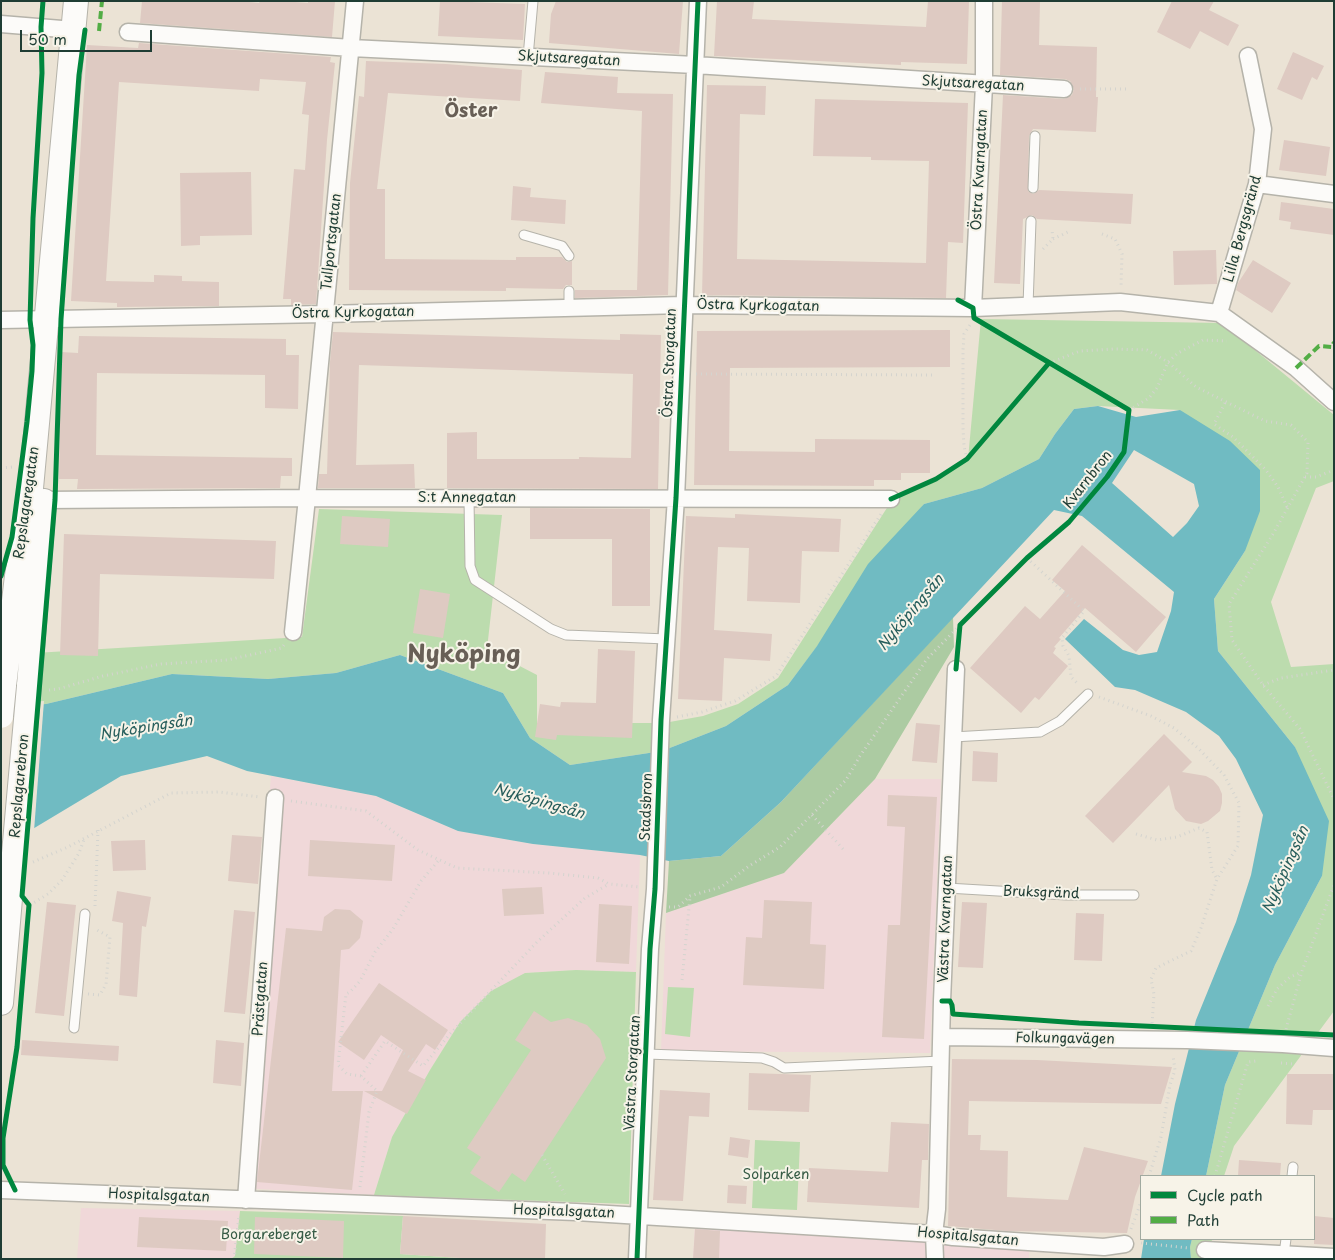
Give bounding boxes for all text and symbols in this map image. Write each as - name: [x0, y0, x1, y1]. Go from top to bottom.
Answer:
- scale bar: [22, 20, 155, 52]
- text: 50 m: [28, 27, 67, 50]
- street label: Skjutsaregatan: [517, 48, 621, 70]
- street label: Skjutsaregatan: [921, 73, 1025, 95]
- district label: Öster: [444, 101, 498, 123]
- street label: Östra Kvarngatan: [968, 109, 992, 231]
- street label: Lilla Bergsgränd: [1221, 174, 1265, 284]
- street label: Tullportsgatan: [319, 193, 345, 291]
- street label: Östra Kyrkogatan: [696, 297, 820, 315]
- street label: Östra Kyrkogatan: [291, 304, 415, 322]
- street label: Östra Storgatan: [660, 308, 680, 418]
- street label: Repslagaregatan: [11, 446, 43, 560]
- street label: Kvarnbron: [1060, 448, 1116, 512]
- street label: S:t Annegatan: [418, 490, 516, 506]
- water label: Nyköpingsån: [874, 571, 948, 655]
- district label: Nyköping: [407, 641, 521, 669]
- water label: Nyköpingsån: [98, 712, 194, 744]
- street label: Repslagarebron: [7, 733, 33, 839]
- street label: Stadsbron: [637, 773, 657, 841]
- water label: Nyköpingsån: [492, 780, 586, 824]
- water label: Nyköpingsån: [1259, 824, 1313, 916]
- street label: Västra Kvarngatan: [935, 855, 957, 983]
- street label: Bruksgränd: [1002, 883, 1080, 903]
- street label: Prästgatan: [250, 961, 272, 1037]
- street label: Västra Storgatan: [622, 1015, 644, 1131]
- street label: Folkungavägen: [1015, 1030, 1115, 1048]
- park label: Solparken: [743, 1167, 809, 1183]
- legend: [1140, 1175, 1315, 1240]
- text: Cycle path: [1187, 1183, 1263, 1206]
- street label: Hospitalsgatan: [108, 1186, 210, 1206]
- street label: Hospitalsgatan: [513, 1202, 615, 1222]
- text: Path: [1187, 1208, 1219, 1231]
- street label: Hospitalsgatan: [917, 1224, 1019, 1250]
- park label: Borgareberget: [221, 1227, 317, 1243]

